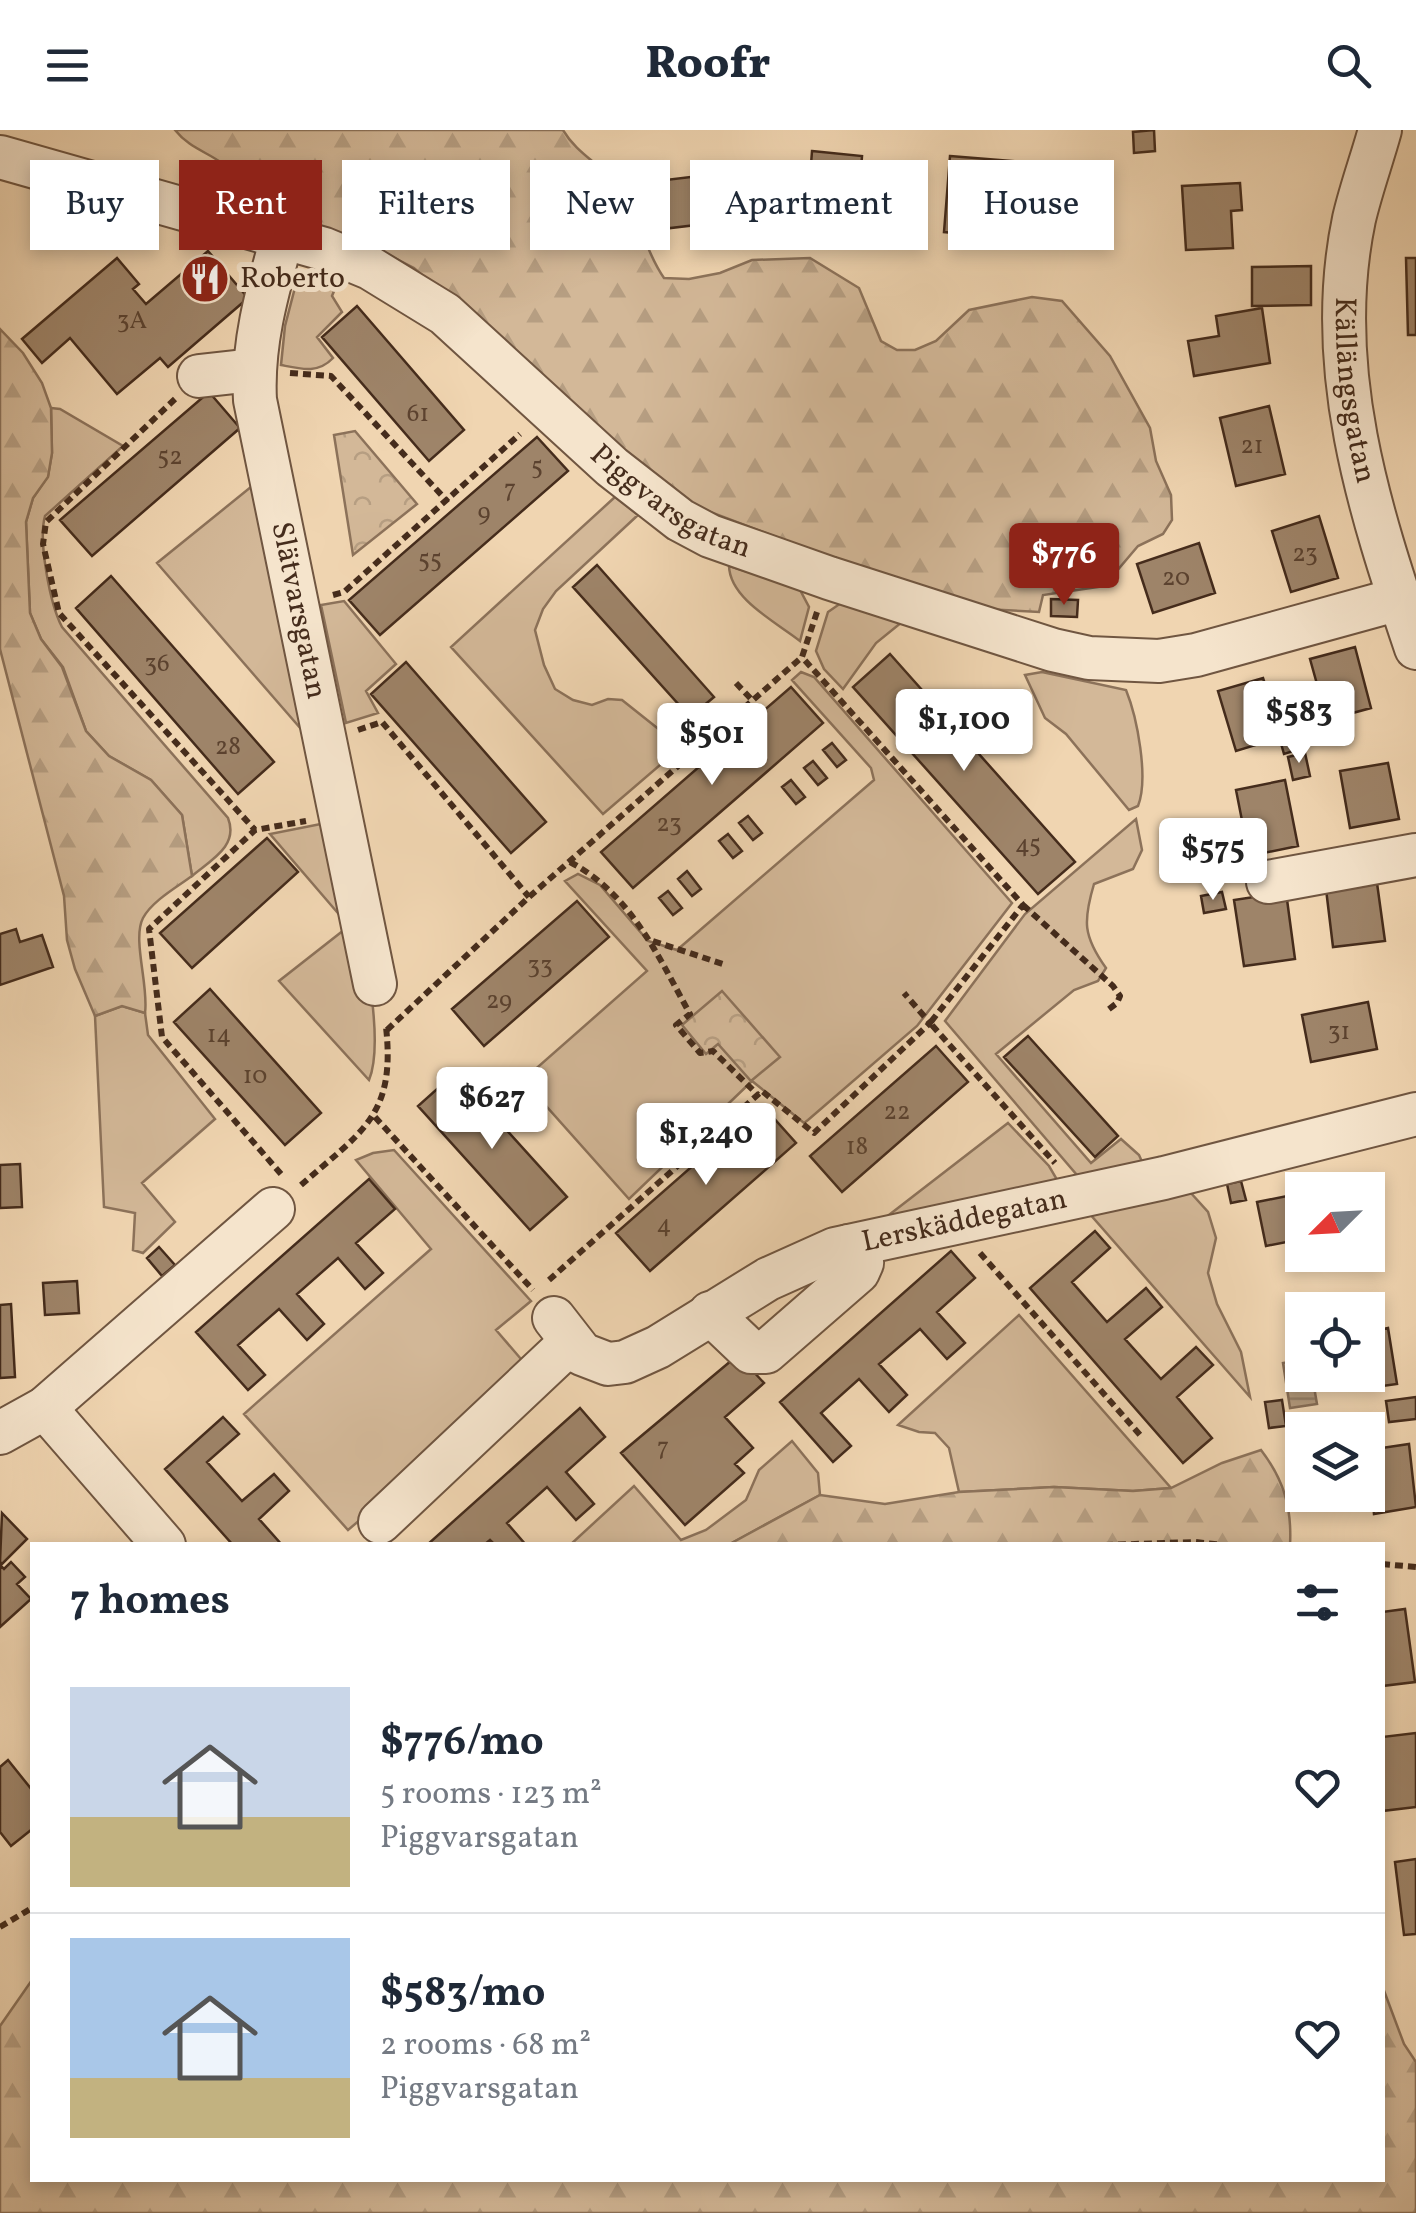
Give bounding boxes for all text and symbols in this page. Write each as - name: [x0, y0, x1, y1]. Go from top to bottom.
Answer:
- text: Roofr: [645, 34, 771, 97]
- icon: menu: [40, 38, 95, 93]
- icon: search: [1321, 38, 1376, 93]
- chip: Buy: [30, 160, 159, 250]
- chip: Rent: [179, 160, 322, 250]
- chip: Filters: [342, 160, 510, 250]
- chip: New: [530, 160, 670, 250]
- chip: Apartment: [690, 160, 928, 250]
- chip: House: [948, 160, 1114, 250]
- restaurant icon: Roberto: [179, 253, 231, 305]
- place label: Roberto: [240, 258, 345, 300]
- street label: Källängsgatan: [1323, 296, 1386, 487]
- house number: 3A: [117, 304, 147, 339]
- house number: 61: [407, 397, 429, 432]
- house number: 21: [1240, 429, 1264, 464]
- street label: Piggvarsgatan: [580, 435, 757, 570]
- house number: 52: [157, 440, 183, 475]
- house number: 5: [531, 450, 543, 485]
- house number: 7: [504, 473, 516, 508]
- house number: 9: [478, 496, 491, 531]
- street label: Slätvarsgatan: [260, 518, 337, 703]
- pin: $776: [1005, 523, 1123, 608]
- text: $776: [1031, 533, 1097, 577]
- house number: 23: [1292, 537, 1318, 572]
- house number: 55: [418, 543, 442, 578]
- house number: 20: [1162, 561, 1190, 596]
- house number: 36: [144, 647, 170, 682]
- pin: $583: [1240, 681, 1358, 766]
- pin: $1,100: [883, 689, 1045, 774]
- text: $583: [1265, 691, 1333, 735]
- text: $1,100: [918, 699, 1010, 743]
- pin: $501: [653, 703, 771, 788]
- text: $501: [679, 713, 745, 757]
- house number: 28: [215, 730, 241, 765]
- house number: 23: [656, 807, 682, 842]
- pin: $575: [1154, 818, 1272, 903]
- house number: 45: [1015, 828, 1041, 863]
- text: $575: [1181, 828, 1245, 872]
- house number: 33: [527, 949, 553, 984]
- house number: 29: [486, 984, 512, 1019]
- house number: 31: [1328, 1015, 1350, 1050]
- house number: 14: [207, 1018, 231, 1053]
- house number: 10: [243, 1059, 267, 1094]
- pin: $627: [433, 1067, 551, 1152]
- text: $627: [459, 1077, 525, 1121]
- house number: 22: [884, 1095, 910, 1130]
- pin: $1,240: [625, 1103, 787, 1188]
- text: $1,240: [659, 1113, 753, 1157]
- house number: 18: [846, 1130, 868, 1165]
- north arrow: [1285, 1172, 1385, 1272]
- map controls: [1285, 1172, 1385, 1512]
- street label: Lerskäddegatan: [858, 1178, 1071, 1264]
- house number: 4: [657, 1208, 671, 1243]
- button: locate: [1285, 1292, 1385, 1392]
- button: layers: [1285, 1412, 1385, 1512]
- house number: 7: [657, 1431, 669, 1466]
- text: 7 homes: [70, 1573, 230, 1632]
- icon: filters: [1290, 1575, 1345, 1630]
- text: $776/mo: [380, 1714, 544, 1773]
- icon: home: [150, 1727, 270, 1847]
- icon: heart: [1290, 1760, 1345, 1815]
- text: 5 rooms · 123 m²: [380, 1773, 602, 1817]
- text: Piggvarsgatan: [380, 1817, 579, 1861]
- text: $583/mo: [380, 1965, 546, 2024]
- icon: home: [150, 1978, 270, 2098]
- icon: heart: [1290, 2011, 1345, 2066]
- text: 2 rooms · 68 m²: [380, 2024, 591, 2068]
- text: Piggvarsgatan: [380, 2068, 579, 2112]

